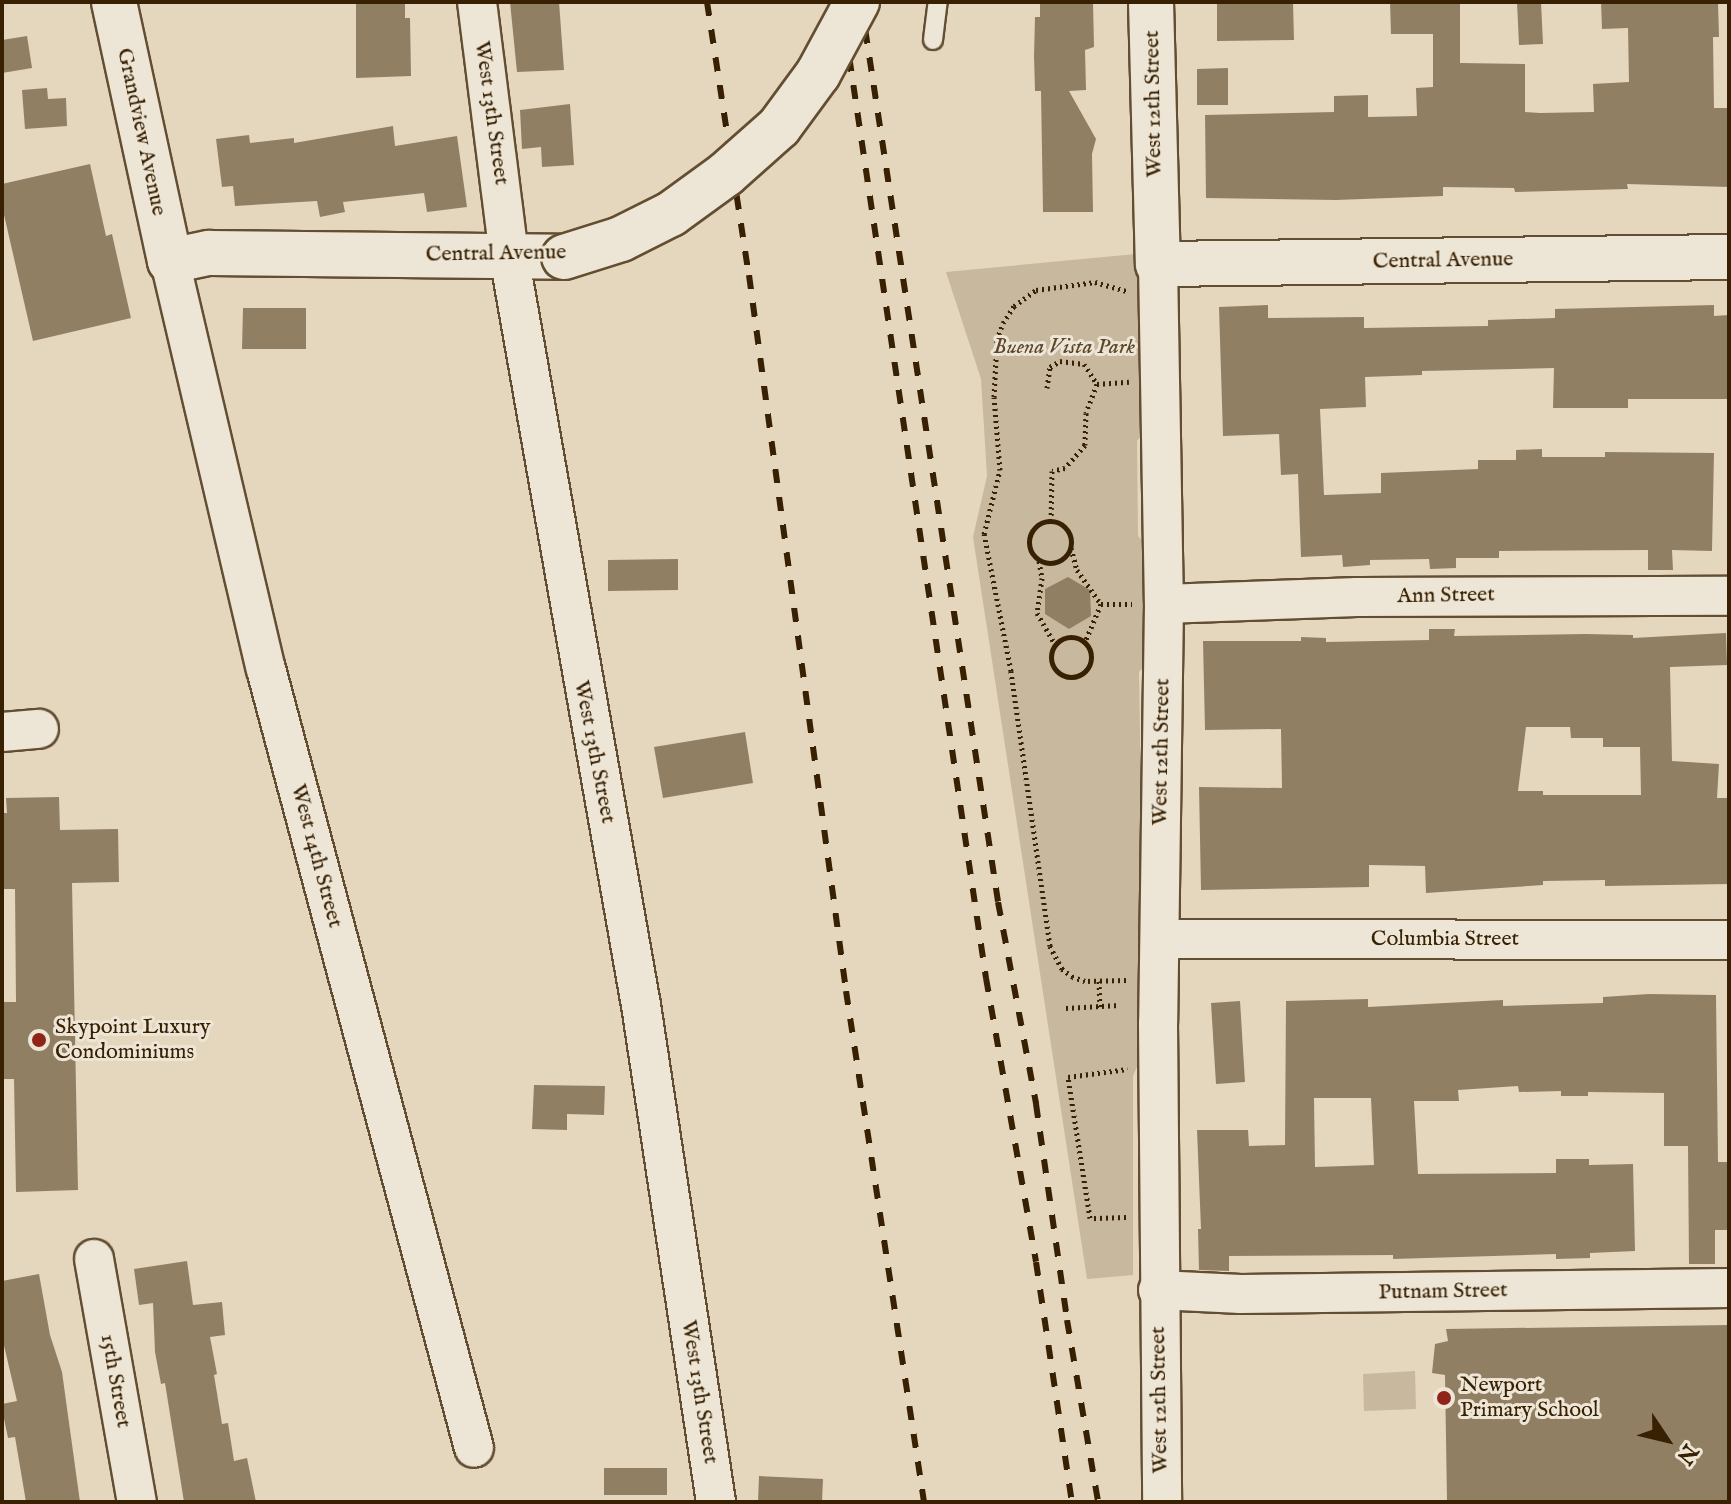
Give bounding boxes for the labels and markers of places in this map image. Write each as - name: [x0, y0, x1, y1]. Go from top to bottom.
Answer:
- place label: Skypoint Luxury Condominiums: [55, 1014, 211, 1066]
- marker: Skypoint Luxury Condominiums: [30, 1031, 48, 1049]
- place label: Newport Primary School: [1460, 1372, 1599, 1424]
- marker: Newport Primary School: [1435, 1389, 1453, 1407]

